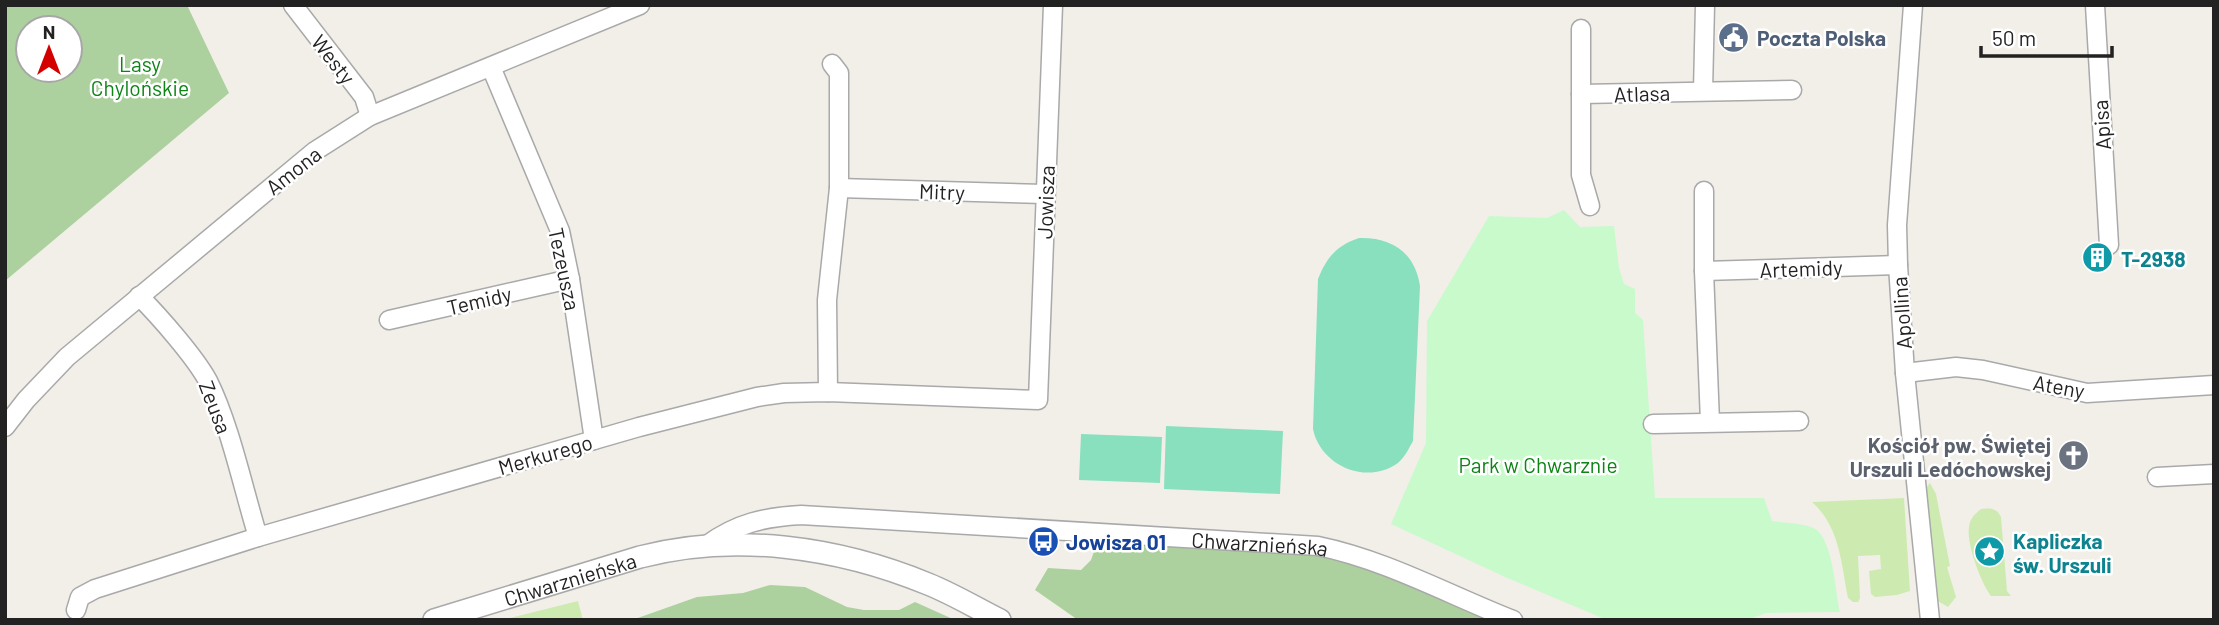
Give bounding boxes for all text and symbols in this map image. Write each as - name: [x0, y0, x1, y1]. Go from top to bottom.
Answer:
- north arrow: [14, 14, 84, 84]
- scale bar: [1981, 14, 2112, 58]
- text: N: [43, 20, 55, 43]
- public building icon: Poczta Polska: [1717, 20, 1751, 54]
- place label: Poczta Polska: [1757, 25, 1886, 50]
- text: 50 m: [1992, 25, 2036, 50]
- street label: Westy: [307, 29, 361, 89]
- park label: Lasy Chylońskie: [91, 51, 189, 100]
- street label: Atlasa: [1613, 80, 1671, 106]
- street label: Apisa: [2087, 99, 2115, 151]
- street label: Amona: [260, 141, 326, 199]
- street label: Jowisza: [1031, 165, 1059, 239]
- street label: Mitry: [919, 178, 966, 204]
- street label: Tezeusza: [544, 225, 586, 313]
- building icon: T-2938: [2081, 241, 2115, 275]
- place label: T-2938: [2121, 246, 2186, 271]
- street label: Artemidy: [1759, 254, 1843, 282]
- street label: Apollina: [1886, 276, 1916, 350]
- street label: Temidy: [444, 280, 514, 320]
- street label: Ateny: [2031, 369, 2087, 403]
- street label: Zeusa: [195, 377, 237, 437]
- street label: Merkurego: [495, 429, 595, 479]
- place label: Kościół pw. Świętej Urszuli Ledóchowskej: [1850, 432, 2051, 481]
- church icon: Kościół pw. Świętej Urszuli Ledóchowskej: [2057, 439, 2091, 473]
- park label: Park w Chwarznie: [1458, 452, 1618, 477]
- bus stop icon: Jowisza 01: [1026, 524, 1060, 558]
- street label: Chwarznieńska: [1191, 526, 1331, 560]
- place label: Kapliczka św. Urszuli: [2013, 528, 2112, 577]
- place label: Jowisza 01: [1066, 529, 1166, 554]
- place icon: Kapliczka św. Urszuli: [1973, 535, 2007, 569]
- street label: Chwarznieńska: [501, 546, 639, 610]

